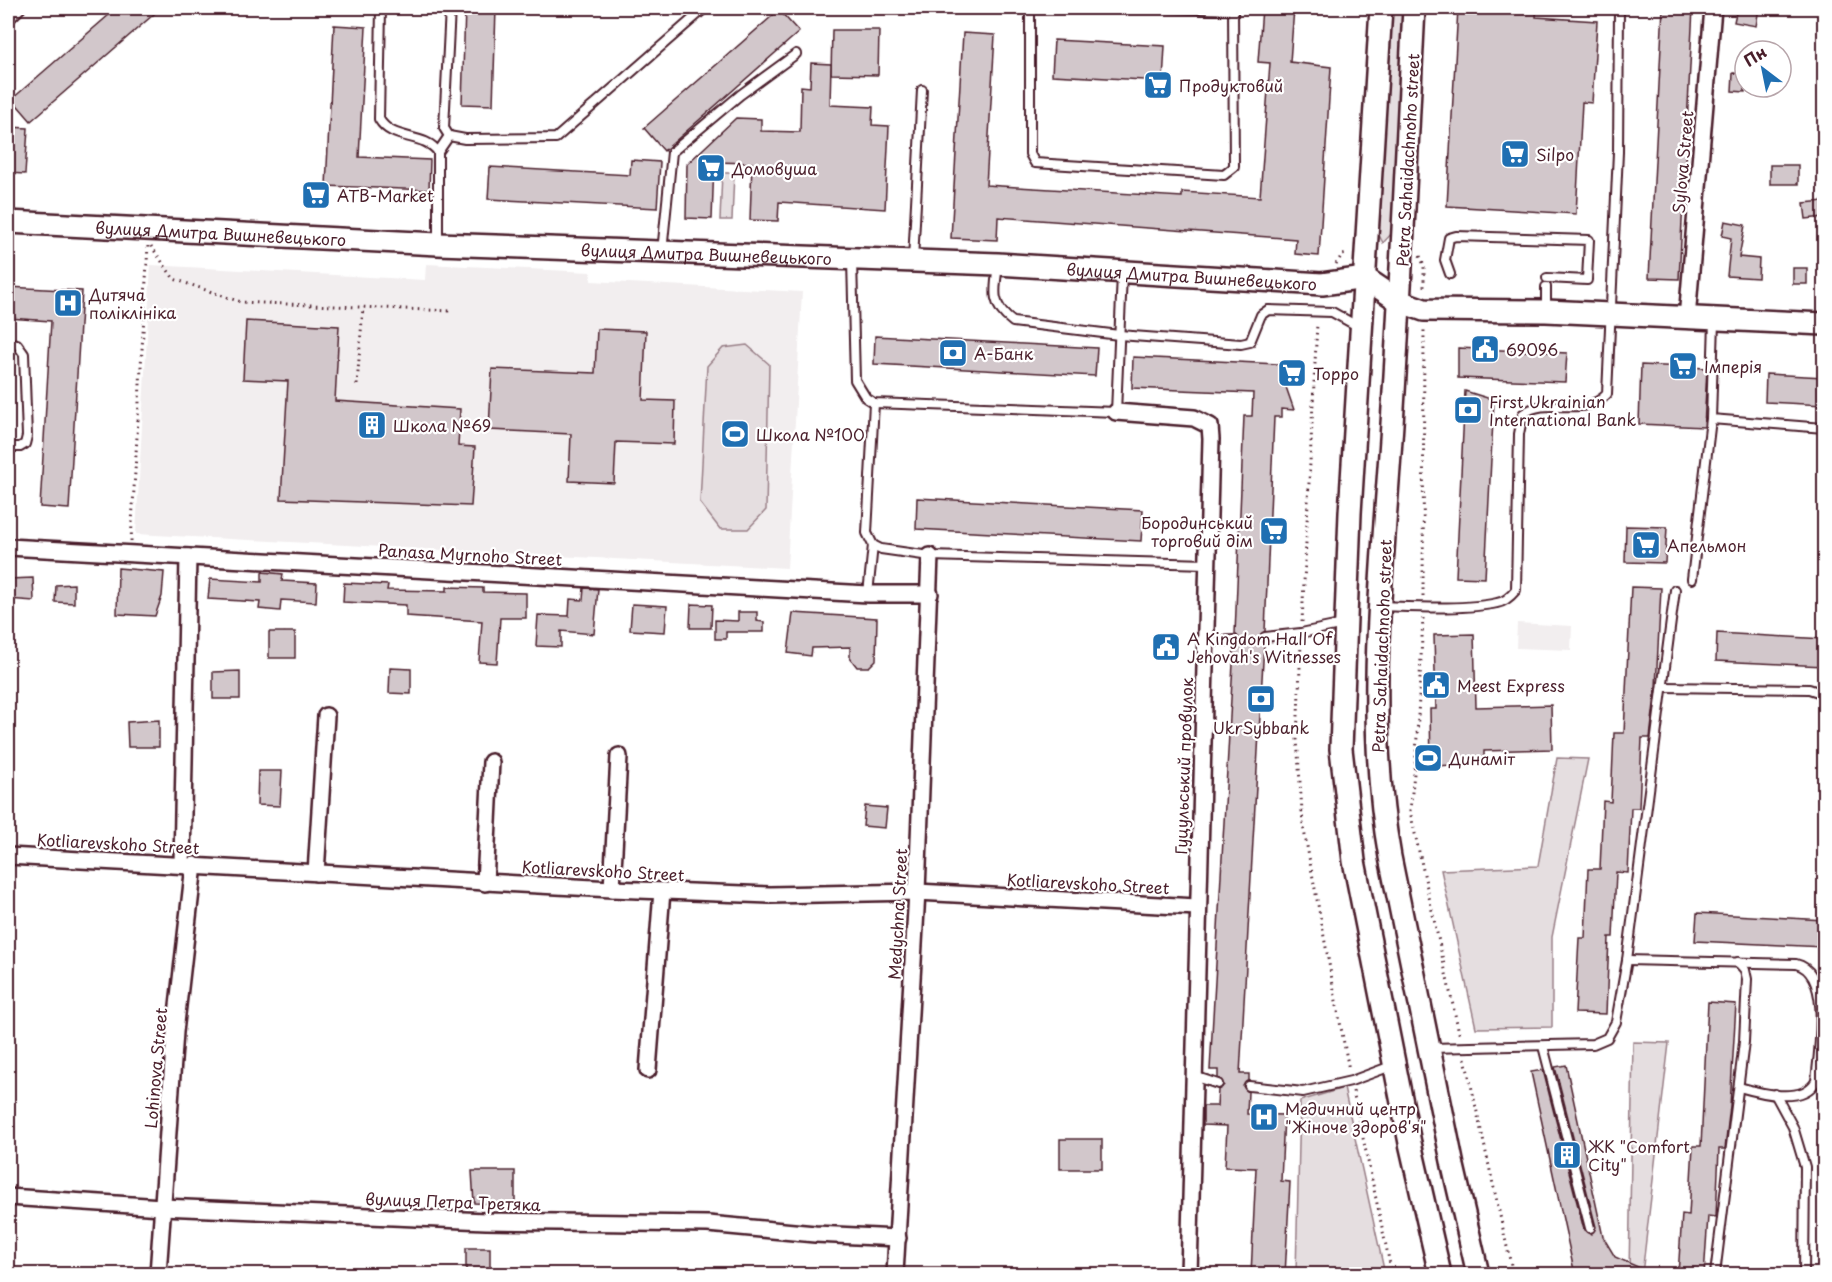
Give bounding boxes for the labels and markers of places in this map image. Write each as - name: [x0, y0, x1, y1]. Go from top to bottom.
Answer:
- supermarket icon: Продуктовий: [1142, 69, 1174, 101]
- place label: Продуктовий: [1179, 73, 1283, 97]
- supermarket icon: Silpo: [1499, 138, 1531, 170]
- place label: Silpo: [1536, 142, 1574, 166]
- supermarket icon: Домовуша: [695, 152, 727, 184]
- place label: Домовуша: [731, 156, 817, 180]
- supermarket icon: ATB-Market: [300, 179, 332, 211]
- place label: ATB-Market: [337, 183, 434, 207]
- place label: Дитяча поліклініка: [88, 282, 176, 324]
- hospital icon: Дитяча поліклініка: [52, 287, 84, 319]
- public building icon: 69096: [1469, 333, 1501, 365]
- bank icon: А-Банк: [937, 337, 969, 369]
- place label: 69096: [1506, 337, 1558, 361]
- place label: А-Банк: [974, 341, 1034, 365]
- supermarket icon: Імперія: [1667, 350, 1699, 382]
- place label: Імперія: [1704, 354, 1762, 378]
- supermarket icon: Торро: [1276, 357, 1308, 389]
- place label: Торро: [1313, 361, 1359, 385]
- place label: First Ukrainian International Bank: [1489, 389, 1636, 431]
- bank icon: First Ukrainian International Bank: [1452, 394, 1484, 426]
- building icon: Школа №69: [356, 409, 388, 441]
- place label: Школа №69: [393, 413, 491, 437]
- sports icon: Школа №100: [719, 418, 751, 450]
- place label: Школа №100: [756, 422, 865, 446]
- place label: Бородинський торговий дім: [1141, 510, 1253, 552]
- supermarket icon: Бородинський торговий дім: [1258, 515, 1290, 547]
- supermarket icon: Апельмон: [1630, 529, 1662, 561]
- place label: Апельмон: [1667, 533, 1747, 557]
- place label: A Kingdom Hall Of Jehovah's Witnesses: [1187, 626, 1341, 668]
- public building icon: A Kingdom Hall Of Jehovah's Witnesses: [1150, 631, 1182, 663]
- public building icon: Meest Express: [1420, 669, 1452, 701]
- place label: Meest Express: [1457, 673, 1565, 697]
- bank icon: UkrSybbank: [1245, 683, 1277, 715]
- place label: UkrSybbank: [1213, 715, 1309, 739]
- sports icon: Динаміт: [1412, 742, 1444, 774]
- place label: Динаміт: [1448, 746, 1515, 770]
- place label: Медичний центр "Жіноче здоров'я": [1285, 1096, 1427, 1138]
- hospital icon: Медичний центр "Жіноче здоров'я": [1248, 1101, 1280, 1133]
- place label: ЖК "Comfort City": [1587, 1134, 1690, 1176]
- building icon: ЖК "Comfort City": [1551, 1139, 1583, 1171]

